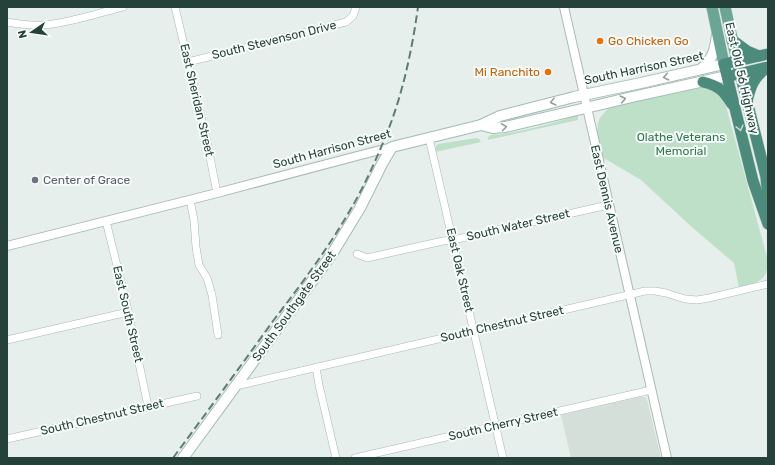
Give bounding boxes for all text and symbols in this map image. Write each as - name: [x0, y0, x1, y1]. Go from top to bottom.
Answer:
- north arrow: [12, 12, 52, 52]
- street label: South Stevenson Drive: [210, 18, 338, 62]
- street label: East Old 56 Highway: [722, 21, 762, 136]
- text: N: [16, 29, 30, 39]
- place label: Go Chicken Go: [608, 34, 689, 48]
- marker: Go Chicken Go: [595, 36, 605, 46]
- street label: East Sheridan Street: [177, 42, 217, 158]
- street label: South Harrison Street: [583, 48, 705, 87]
- place label: Mi Ranchito: [474, 65, 540, 79]
- marker: Mi Ranchito: [543, 67, 553, 77]
- one-way arrow: [663, 72, 670, 81]
- one-way arrow: [620, 96, 626, 104]
- one-way arrow: [550, 97, 557, 106]
- one-way arrow: [500, 123, 507, 132]
- one-way arrow: [735, 125, 743, 131]
- street label: South Harrison Street: [271, 126, 393, 172]
- park label: Olathe Veterans Memorial: [637, 130, 725, 158]
- street label: East Dennis Avenue: [588, 143, 626, 255]
- place label: Center of Grace: [43, 173, 131, 187]
- marker: Center of Grace: [30, 175, 40, 185]
- street label: South Water Street: [465, 206, 571, 244]
- street label: East Oak Street: [443, 226, 477, 314]
- street label: South Southgate Street: [249, 248, 339, 364]
- street label: East South Street: [110, 264, 146, 364]
- street label: South Chestnut Street: [439, 303, 565, 345]
- street label: South Chestnut Street: [39, 396, 165, 438]
- street label: South Cherry Street: [447, 405, 559, 443]

